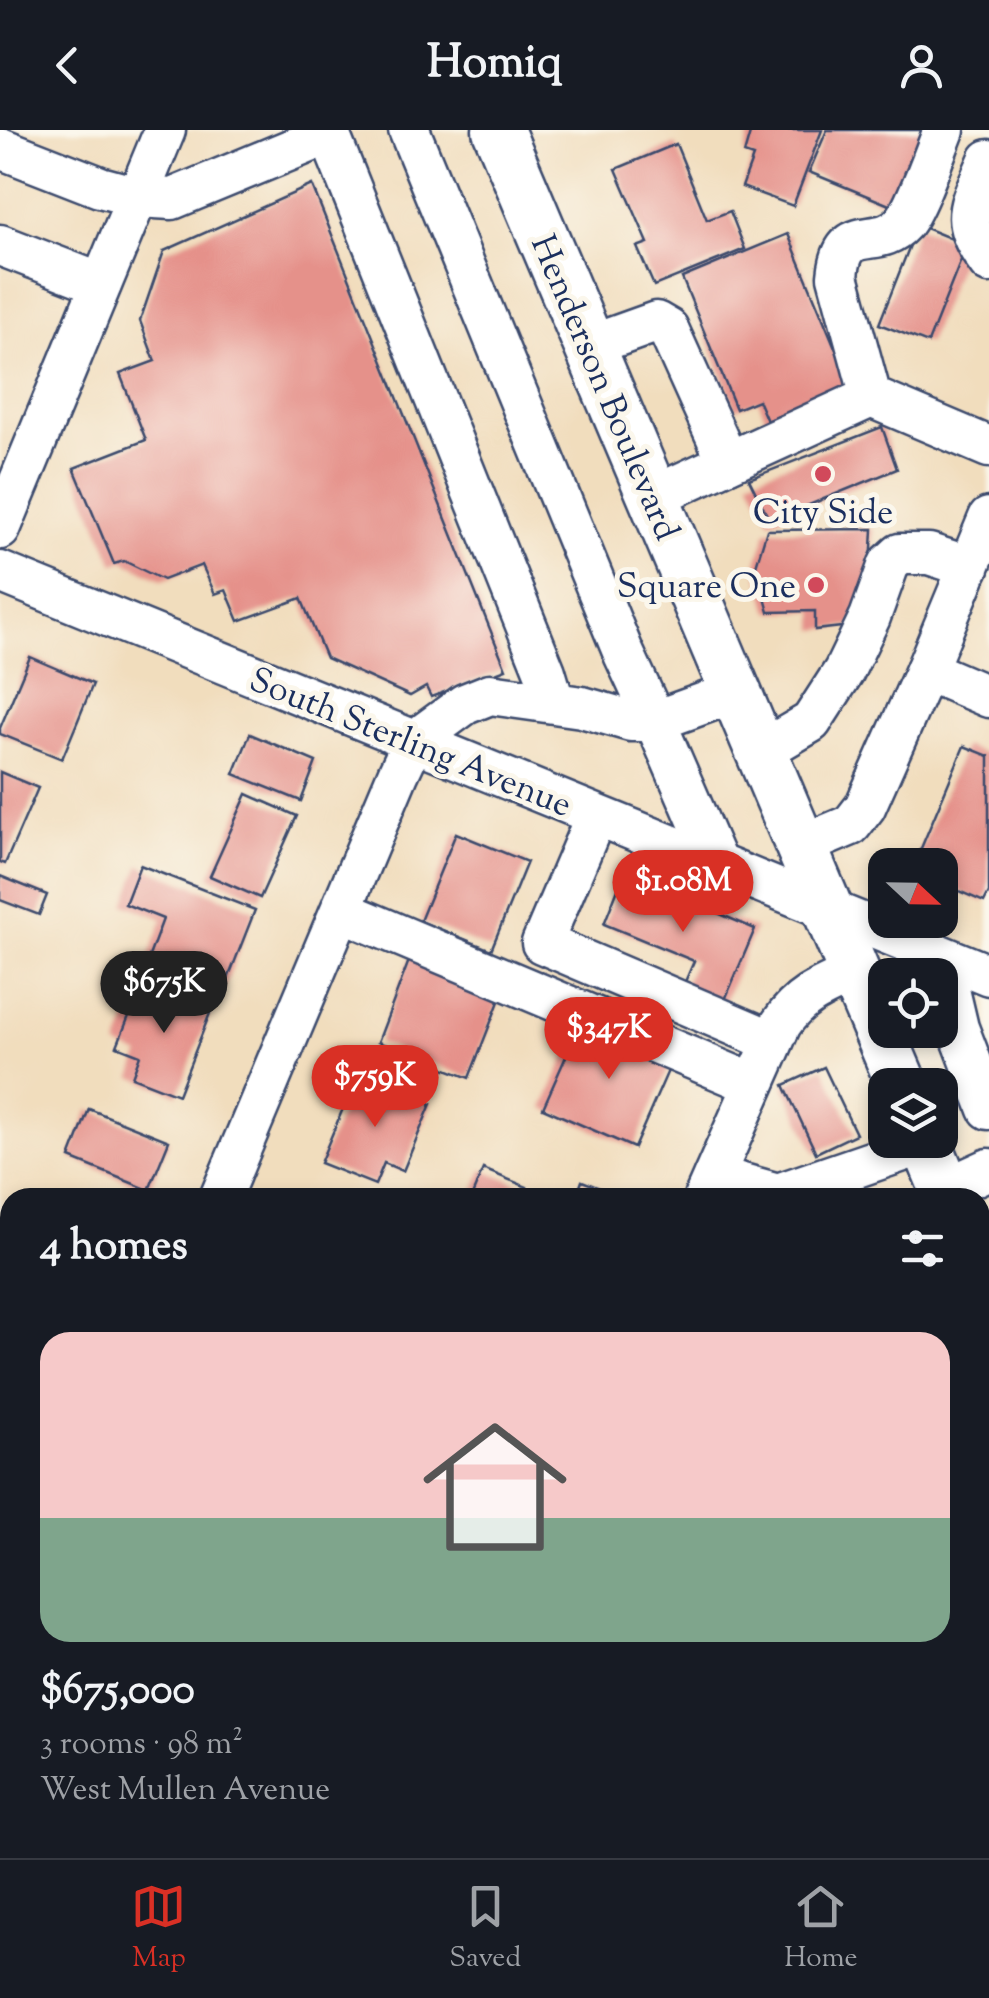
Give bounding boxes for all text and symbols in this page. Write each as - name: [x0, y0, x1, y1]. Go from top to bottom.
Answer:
- text: Homiq: [427, 33, 562, 98]
- icon: back: [40, 38, 95, 93]
- icon: person: [894, 38, 949, 93]
- street label: Henderson Boulevard: [515, 228, 690, 549]
- marker: City Side: [812, 463, 834, 485]
- place label: City Side: [753, 489, 893, 540]
- place label: Square One: [617, 563, 796, 614]
- marker: Square One: [805, 574, 827, 596]
- street label: South Sterling Avenue: [241, 656, 579, 832]
- north arrow: [868, 848, 958, 938]
- map controls: [868, 848, 958, 1158]
- pin: $1.08M: [602, 850, 764, 935]
- text: $1.08M: [634, 859, 732, 905]
- pin: $675K: [94, 951, 234, 1036]
- button: locate: [868, 958, 958, 1048]
- text: $675K: [122, 960, 206, 1006]
- pin: $347K: [539, 997, 679, 1082]
- text: $347K: [566, 1006, 652, 1052]
- pin: $759K: [305, 1045, 445, 1130]
- text: $759K: [334, 1054, 416, 1100]
- button: layers: [868, 1068, 958, 1158]
- text: 4 homes: [40, 1218, 188, 1278]
- icon: filters: [895, 1221, 950, 1276]
- icon: home: [405, 1397, 585, 1577]
- text: $675,000: [40, 1662, 195, 1722]
- text: 3 rooms · 98 m²: [40, 1722, 243, 1768]
- text: West Mullen Avenue: [40, 1768, 330, 1814]
- tab: Map: [131, 1879, 186, 1979]
- tab: Saved: [449, 1879, 521, 1979]
- tab: Home: [784, 1879, 858, 1979]

